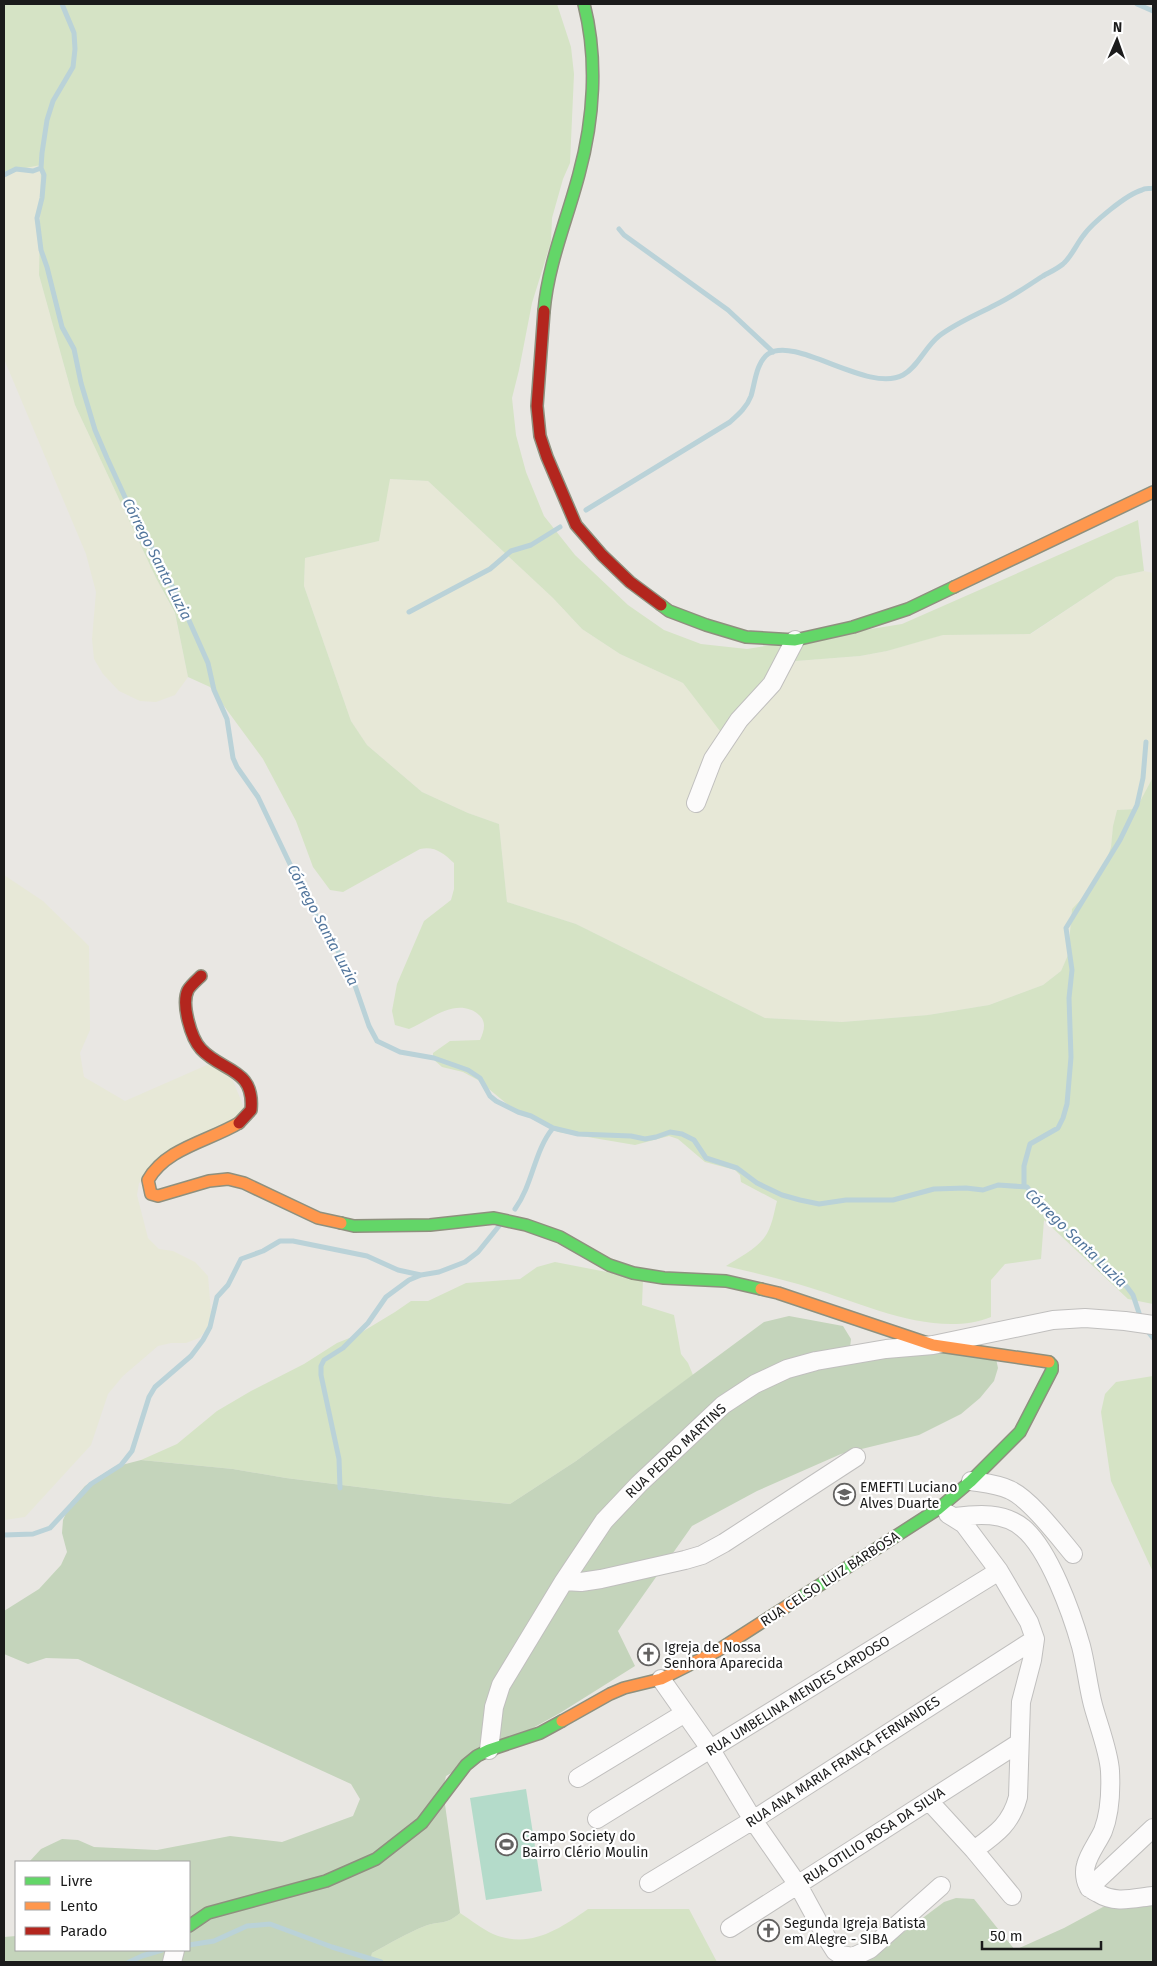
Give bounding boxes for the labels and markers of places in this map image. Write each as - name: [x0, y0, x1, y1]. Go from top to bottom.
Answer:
- place label: EMEFTI Luciano Alves Duarte: [860, 1479, 957, 1512]
- school or university icon: EMEFTI Luciano Alves Duarte: [832, 1483, 856, 1507]
- place label: Igreja de Nossa Senhora Aparecida: [664, 1639, 783, 1672]
- church icon: Igreja de Nossa Senhora Aparecida: [636, 1643, 660, 1667]
- place label: Campo Society do Bairro Clério Moulin: [522, 1828, 648, 1861]
- sports icon: Campo Society do Bairro Clério Moulin: [494, 1832, 518, 1856]
- place label: Segunda Igreja Batista em Alegre - SIBA: [784, 1915, 926, 1948]
- church icon: Segunda Igreja Batista em Alegre - SIBA: [756, 1919, 780, 1943]

